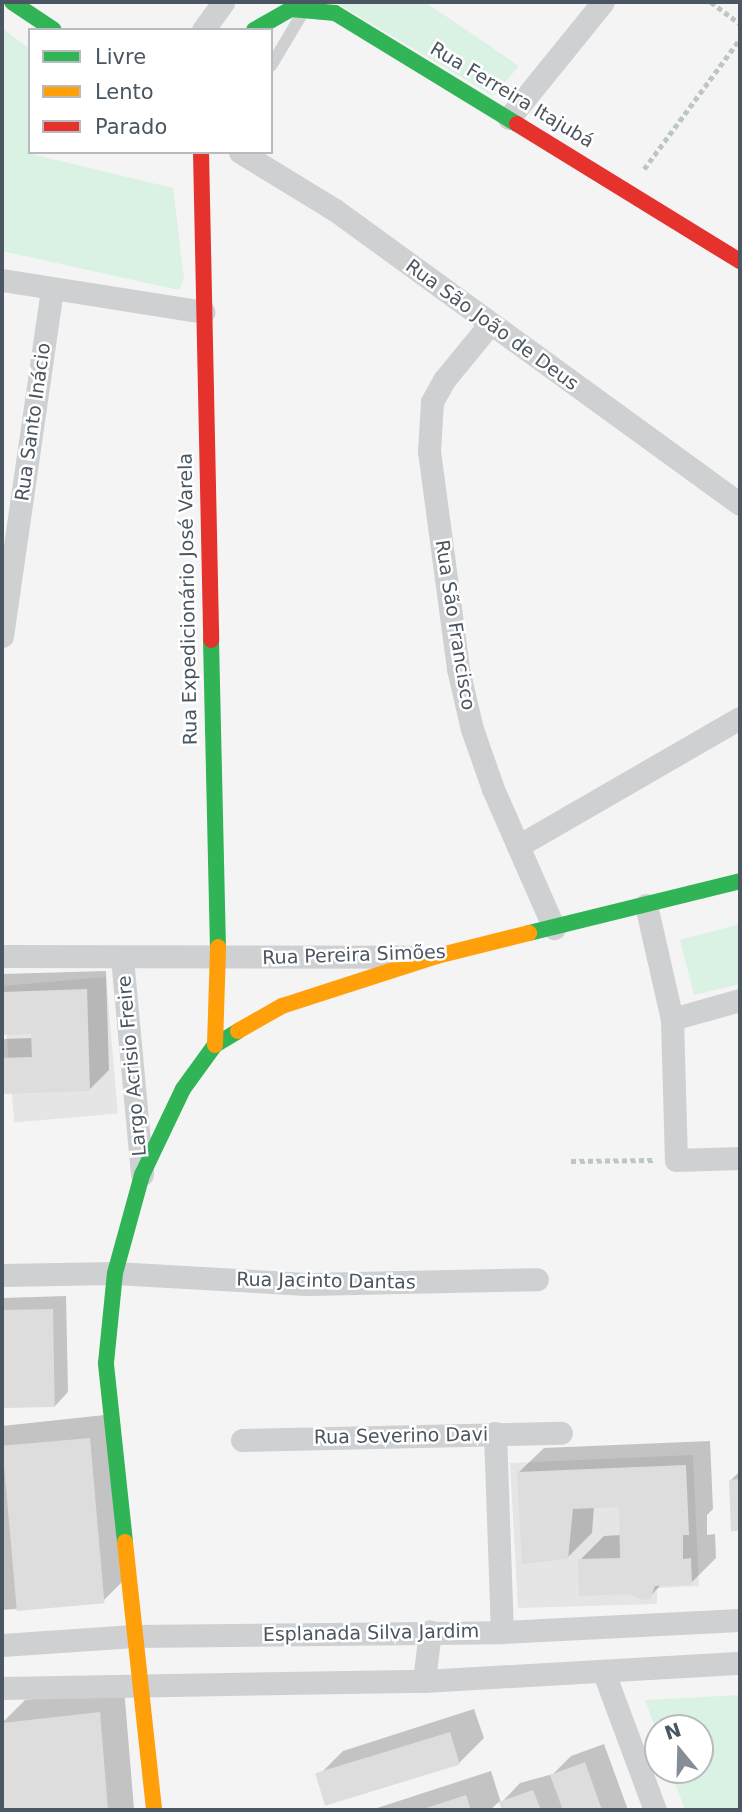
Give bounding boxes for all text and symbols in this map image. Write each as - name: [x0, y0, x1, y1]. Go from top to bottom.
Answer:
- legend: [28, 28, 273, 154]
- street label: Rua Ferreira Itajubá: [426, 37, 598, 153]
- text: Livre: [95, 45, 146, 69]
- text: Lento: [95, 80, 154, 104]
- text: Parado: [95, 115, 167, 139]
- street label: Rua São João de Deus: [401, 255, 583, 395]
- street label: Rua Santo Inácio: [11, 341, 55, 503]
- street label: Rua Expedicionário José Varela: [174, 453, 202, 745]
- street label: Rua São Francisco: [430, 538, 480, 712]
- street label: Rua Pereira Simões: [262, 940, 446, 970]
- street label: Largo Acrisio Freire: [113, 975, 151, 1157]
- street label: Rua Jacinto Dantas: [236, 1268, 416, 1294]
- street label: Rua Severino Davi: [314, 1423, 488, 1449]
- street label: Esplanada Silva Jardim: [263, 1620, 479, 1646]
- north arrow: [644, 1714, 714, 1784]
- text: N: [662, 1718, 684, 1744]

